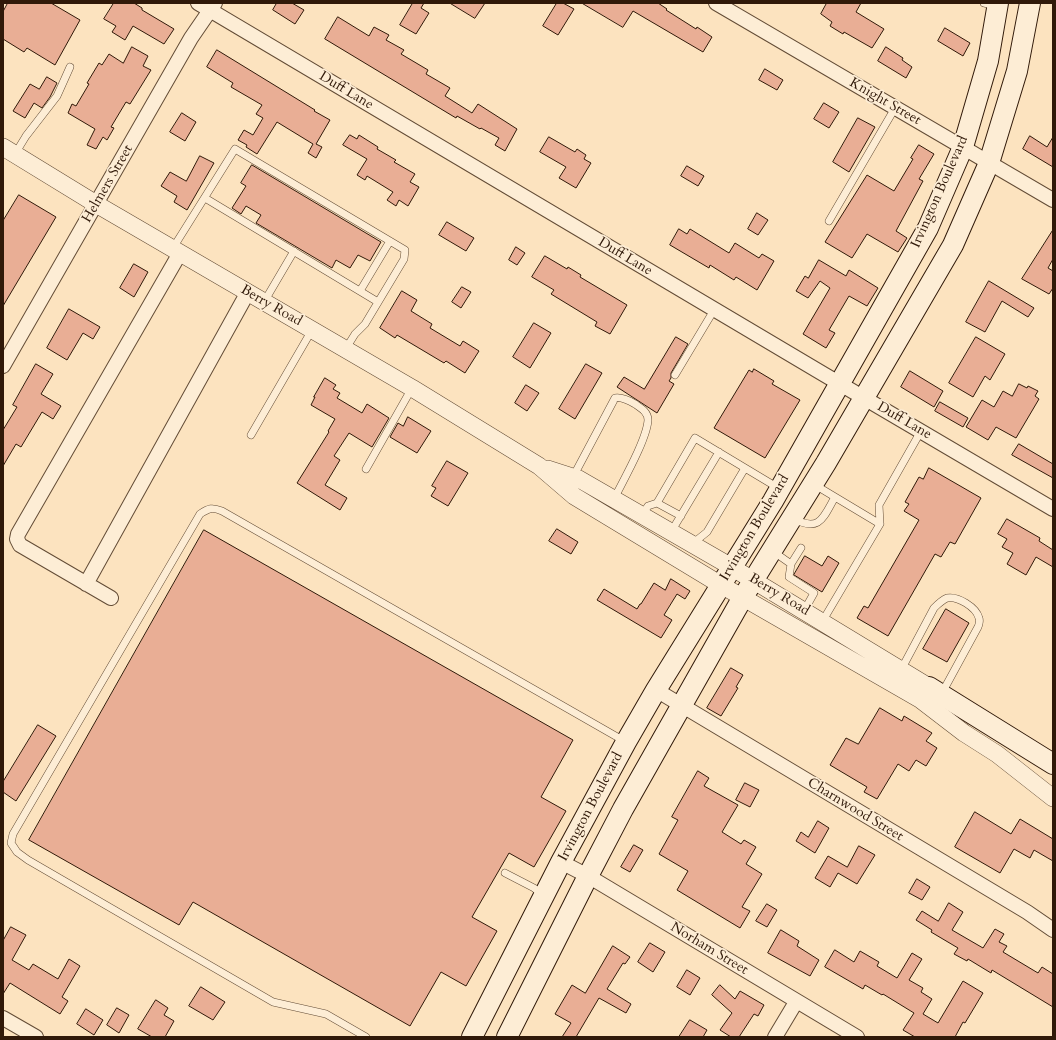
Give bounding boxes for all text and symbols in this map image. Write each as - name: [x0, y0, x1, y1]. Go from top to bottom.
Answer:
- street label: Duff Lane: [316, 68, 376, 114]
- street label: Knight Street: [846, 75, 924, 129]
- street label: Irvington Boulevard: [908, 133, 972, 251]
- street label: Helmers Street: [79, 142, 137, 226]
- street label: Duff Lane: [595, 234, 655, 280]
- street label: Berry Road: [237, 282, 305, 330]
- street label: Duff Lane: [874, 399, 934, 443]
- street label: Irvington Boulevard: [717, 472, 793, 584]
- street label: Berry Road: [746, 570, 812, 620]
- street label: Irvington Boulevard: [555, 750, 627, 864]
- street label: Charnwood Street: [804, 775, 906, 845]
- street label: Norham Street: [667, 919, 751, 979]

